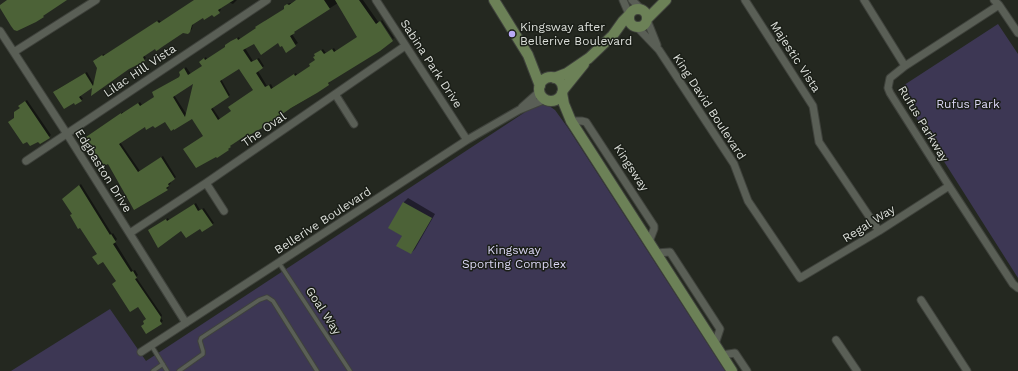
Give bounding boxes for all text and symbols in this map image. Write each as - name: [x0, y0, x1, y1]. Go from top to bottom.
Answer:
- street label: Sabina Park Drive: [397, 17, 465, 111]
- street label: Majestic Vista: [767, 19, 823, 95]
- place label: Kingsway after Bellerive Boulevard: [520, 20, 632, 48]
- marker: Kingsway after Bellerive Boulevard: [507, 29, 517, 39]
- street label: Lilac Hill Vista: [101, 41, 179, 101]
- street label: King David Boulevard: [669, 51, 749, 163]
- street label: Rufus Parkway: [895, 83, 951, 165]
- park label: Rufus Park: [936, 97, 1000, 111]
- street label: The Oval: [239, 109, 289, 151]
- street label: Edgbaston Drive: [72, 127, 134, 215]
- street label: Kingsway: [610, 142, 652, 194]
- street label: Bellerive Boulevard: [272, 184, 374, 258]
- street label: Regal Way: [840, 202, 898, 246]
- park label: Kingsway Sporting Complex: [462, 243, 566, 271]
- street label: Goal Way: [302, 284, 344, 338]

